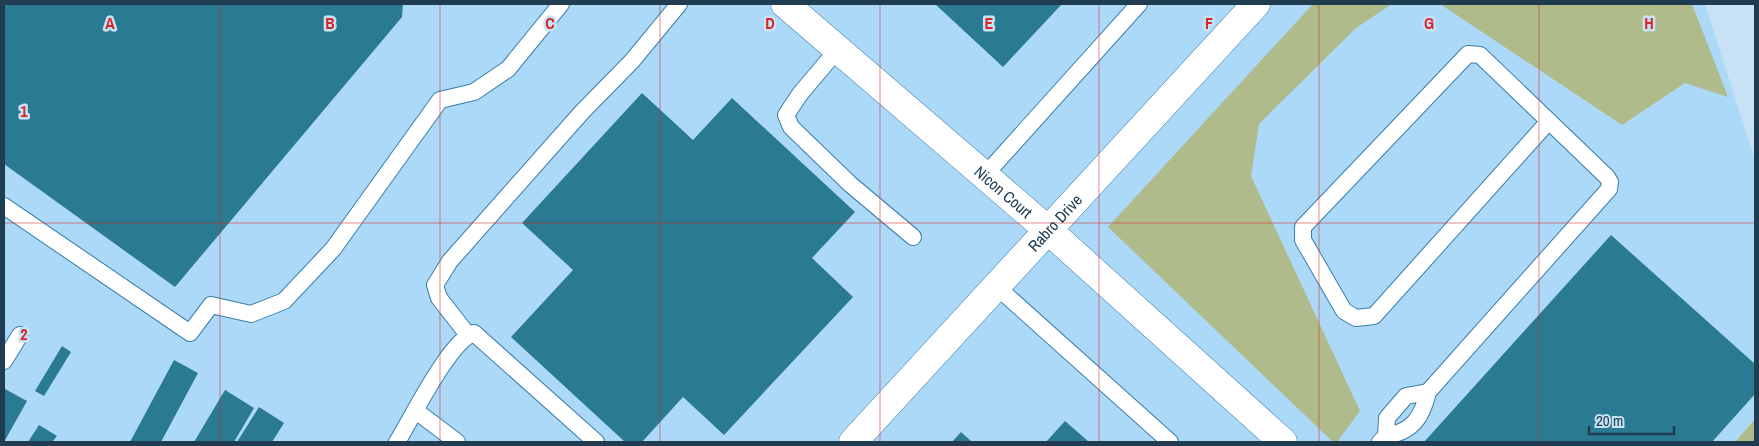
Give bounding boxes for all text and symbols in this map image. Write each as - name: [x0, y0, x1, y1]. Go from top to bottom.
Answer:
- text: A: [105, 12, 115, 34]
- text: B: [325, 12, 335, 34]
- text: C: [545, 12, 555, 34]
- text: D: [765, 12, 775, 34]
- text: E: [985, 12, 994, 34]
- text: F: [1205, 12, 1213, 34]
- text: G: [1424, 12, 1434, 34]
- text: H: [1644, 12, 1654, 34]
- text: 1: [20, 100, 28, 122]
- street label: Nicon Court: [970, 161, 1037, 223]
- street label: Rabro Drive: [1023, 189, 1087, 256]
- text: 2: [20, 323, 28, 345]
- scale bar: [1589, 404, 1674, 436]
- text: 20 m: [1596, 410, 1623, 431]

